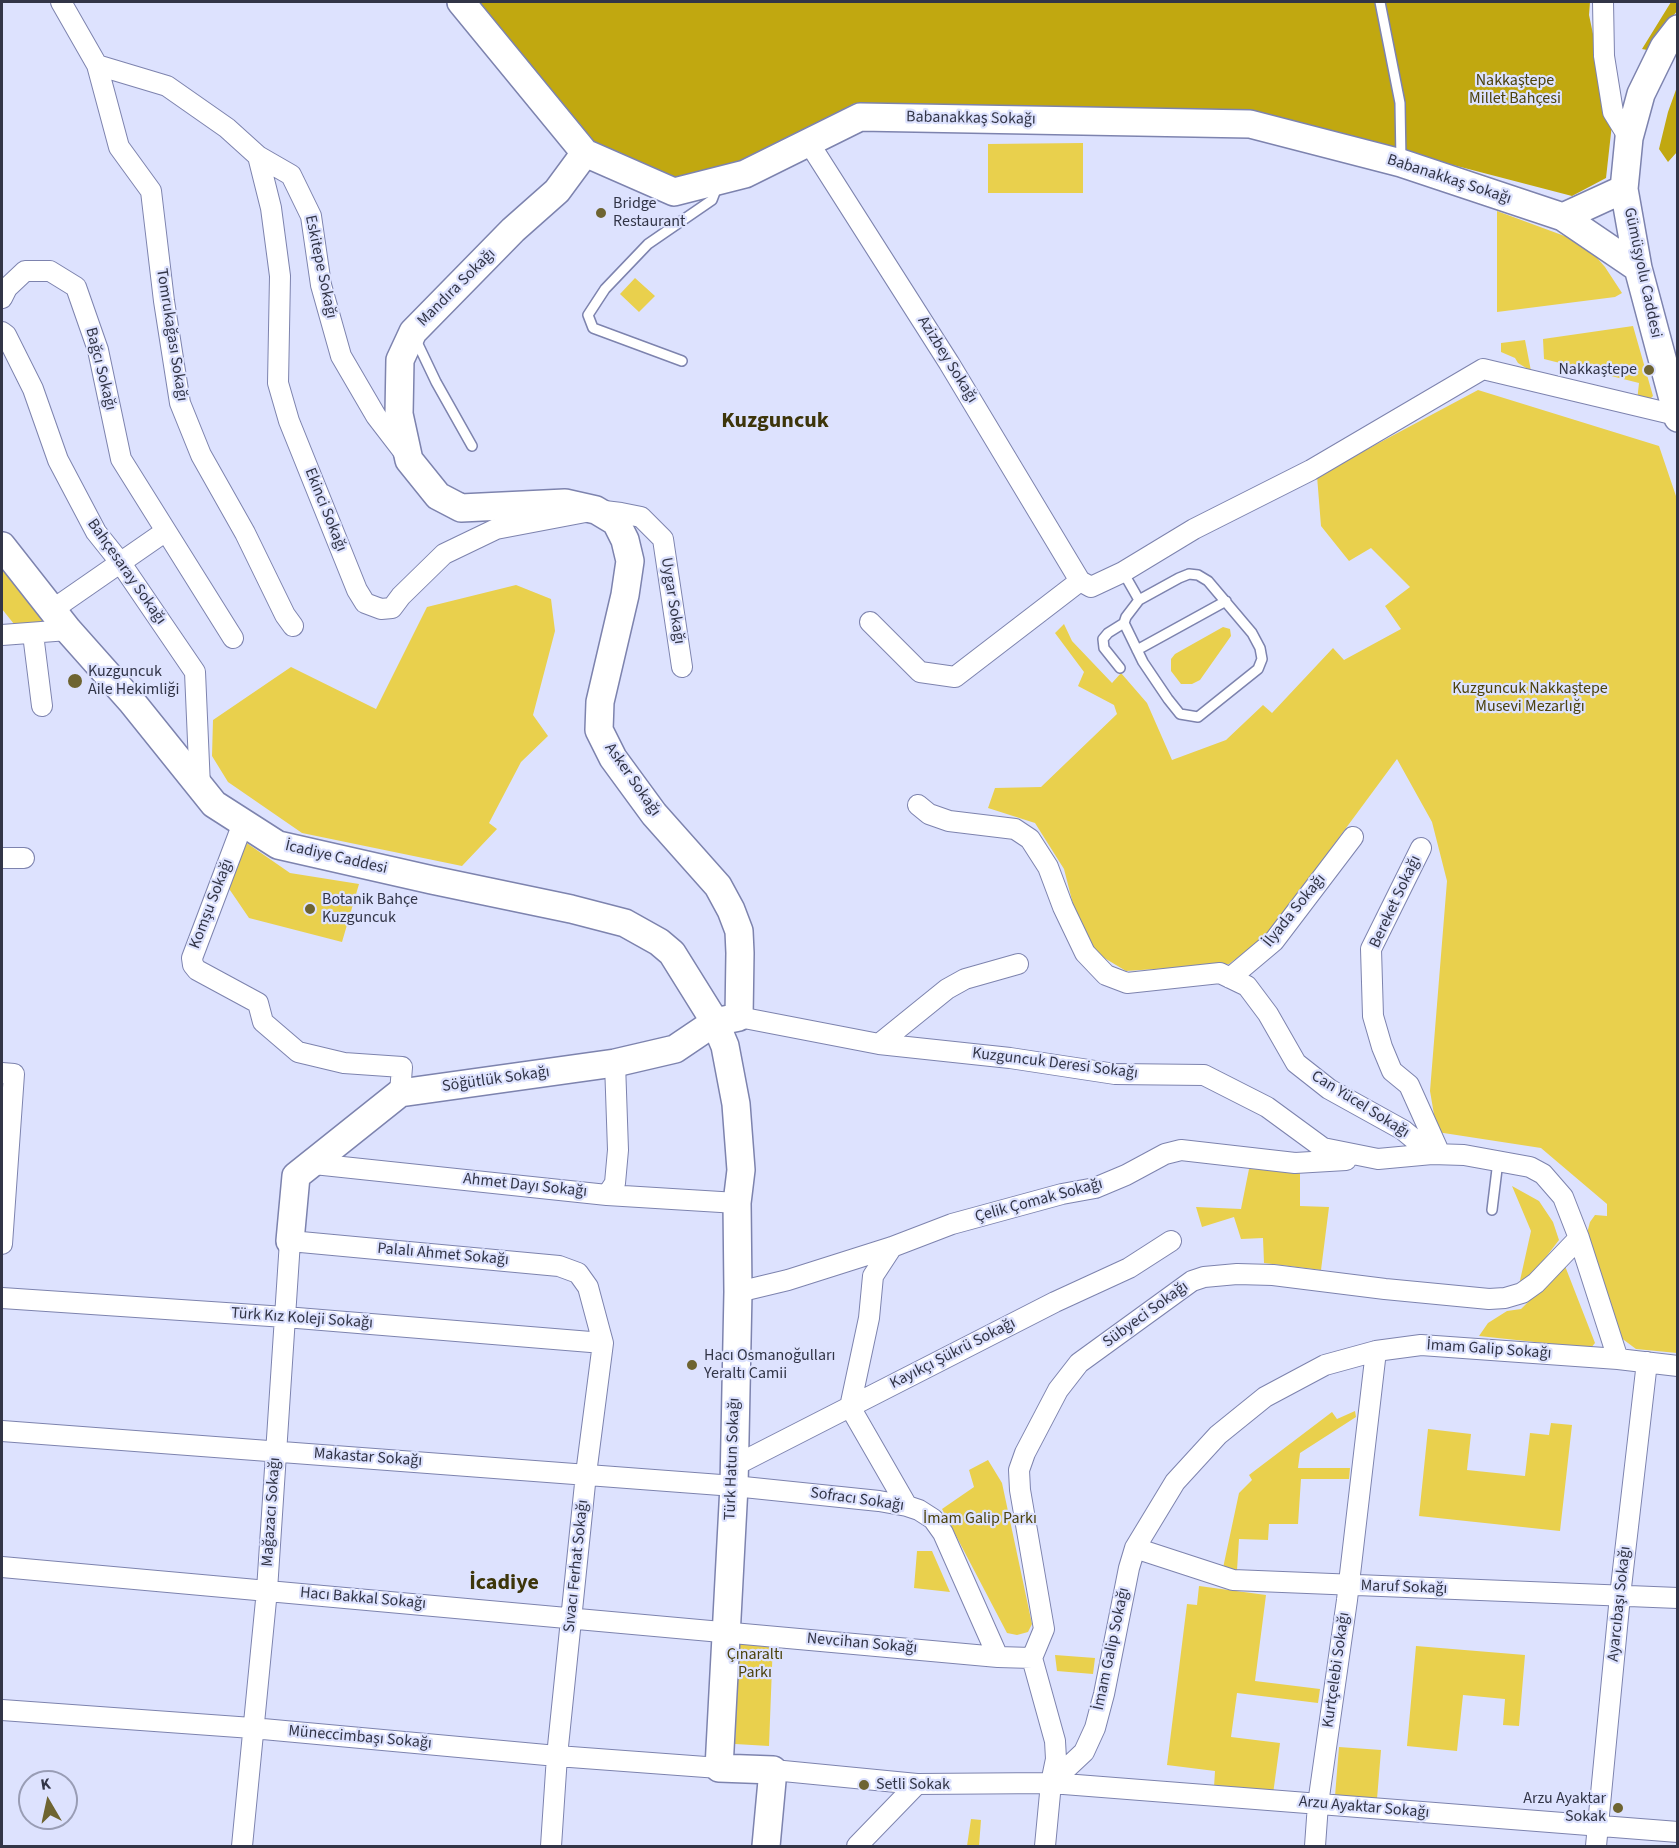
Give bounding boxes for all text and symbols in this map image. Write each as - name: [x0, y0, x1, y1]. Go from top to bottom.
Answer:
- park label: Nakkaştepe Millet Bahçesi: [1469, 71, 1561, 109]
- street label: Babanakkaş Sokağı: [906, 108, 1036, 130]
- street label: Babanakkaş Sokağı: [1384, 151, 1514, 209]
- place label: Bridge Restaurant: [613, 194, 685, 232]
- marker: Bridge Restaurant: [594, 206, 608, 220]
- street label: Gümüşyolu Caddesi: [1619, 206, 1665, 340]
- street label: Eskitepe Sokağı: [300, 214, 340, 320]
- street label: Mandıra Sokağı: [414, 245, 500, 331]
- street label: Tomrukağası Sokağı: [151, 267, 191, 403]
- street label: Azizbey Sokağı: [913, 313, 981, 407]
- street label: Bağcı Sokağı: [80, 326, 120, 412]
- place label: Nakkaştepe: [1559, 360, 1637, 380]
- marker: Nakkaştepe: [1642, 363, 1656, 377]
- district label: Kuzguncuk: [721, 409, 829, 435]
- street label: Ekinci Sokağı: [300, 465, 350, 555]
- street label: Bahçesaray Sokağı: [82, 515, 170, 629]
- street label: Uygar Sokağı: [656, 556, 688, 646]
- place label: Kuzguncuk Aile Hekimliği: [88, 662, 179, 700]
- marker: Kuzguncuk Aile Hekimliği: [66, 672, 84, 690]
- park label: Kuzguncuk Nakkaştepe Musevi Mezarlığı: [1452, 679, 1608, 717]
- street label: Asker Sokağı: [600, 740, 664, 820]
- street label: İcadiye Caddesi: [283, 837, 389, 879]
- street label: Bereket Sokağı: [1366, 853, 1426, 951]
- street label: Komşu Sokağı: [186, 856, 238, 952]
- street label: İlyada Sokağı: [1260, 870, 1330, 952]
- place label: Botanik Bahçe Kuzguncuk: [322, 890, 418, 928]
- marker: Botanik Bahçe Kuzguncuk: [303, 902, 317, 916]
- street label: Kuzguncuk Deresi Sokağı: [971, 1044, 1139, 1084]
- street label: Söğütlük Sokağı: [441, 1063, 551, 1097]
- street label: Can Yücel Sokağı: [1307, 1067, 1413, 1143]
- street label: Ahmet Dayı Sokağı: [462, 1170, 588, 1202]
- street label: Çelik Çomak Sokağı: [973, 1175, 1105, 1227]
- street label: Palalı Ahmet Sokağı: [376, 1240, 510, 1270]
- street label: Sübyeci Sokağı: [1100, 1278, 1192, 1352]
- street label: Türk Kız Koleji Sokağı: [230, 1304, 374, 1334]
- street label: Kayıkçı Şükrü Sokağı: [887, 1314, 1019, 1394]
- street label: İmam Galip Sokağı: [1426, 1336, 1552, 1364]
- place label: Hacı Osmanoğulları Yeraltı Camii: [704, 1346, 836, 1384]
- marker: Hacı Osmanoğulları Yeraltı Camii: [685, 1358, 699, 1372]
- street label: Türk Hatun Sokağı: [721, 1397, 745, 1521]
- street label: Makastar Sokağı: [313, 1445, 423, 1471]
- street label: Mağazacı Sokağı: [259, 1457, 285, 1567]
- street label: Sofracı Sokağı: [809, 1484, 905, 1516]
- street label: Sıvacı Ferhat Sokağı: [560, 1499, 594, 1633]
- park label: İmam Galip Parkı: [923, 1509, 1037, 1529]
- street label: Ayarcıbaşı Sokağı: [1604, 1545, 1636, 1663]
- district label: İcadiye: [469, 1571, 539, 1597]
- street label: Maruf Sokağı: [1360, 1577, 1448, 1599]
- street label: Hacı Bakkal Sokağı: [299, 1584, 427, 1614]
- street label: İmam Galip Sokağı: [1090, 1586, 1134, 1712]
- street label: Kurtçelebi Sokağı: [1319, 1611, 1355, 1729]
- street label: Nevcihan Sokağı: [806, 1630, 918, 1658]
- park label: Çınaraltı Parkı: [727, 1645, 783, 1683]
- street label: Müneccimbaşı Sokağı: [287, 1722, 433, 1754]
- north arrow: [18, 1770, 78, 1830]
- text: K: [39, 1773, 52, 1796]
- place label: Setli Sokak: [876, 1775, 950, 1795]
- marker: Setli Sokak: [857, 1778, 871, 1792]
- place label: Arzu Ayaktar Sokak: [1523, 1789, 1606, 1827]
- street label: Arzu Ayaktar Sokağı: [1298, 1793, 1430, 1823]
- marker: Arzu Ayaktar Sokak: [1611, 1801, 1625, 1815]

